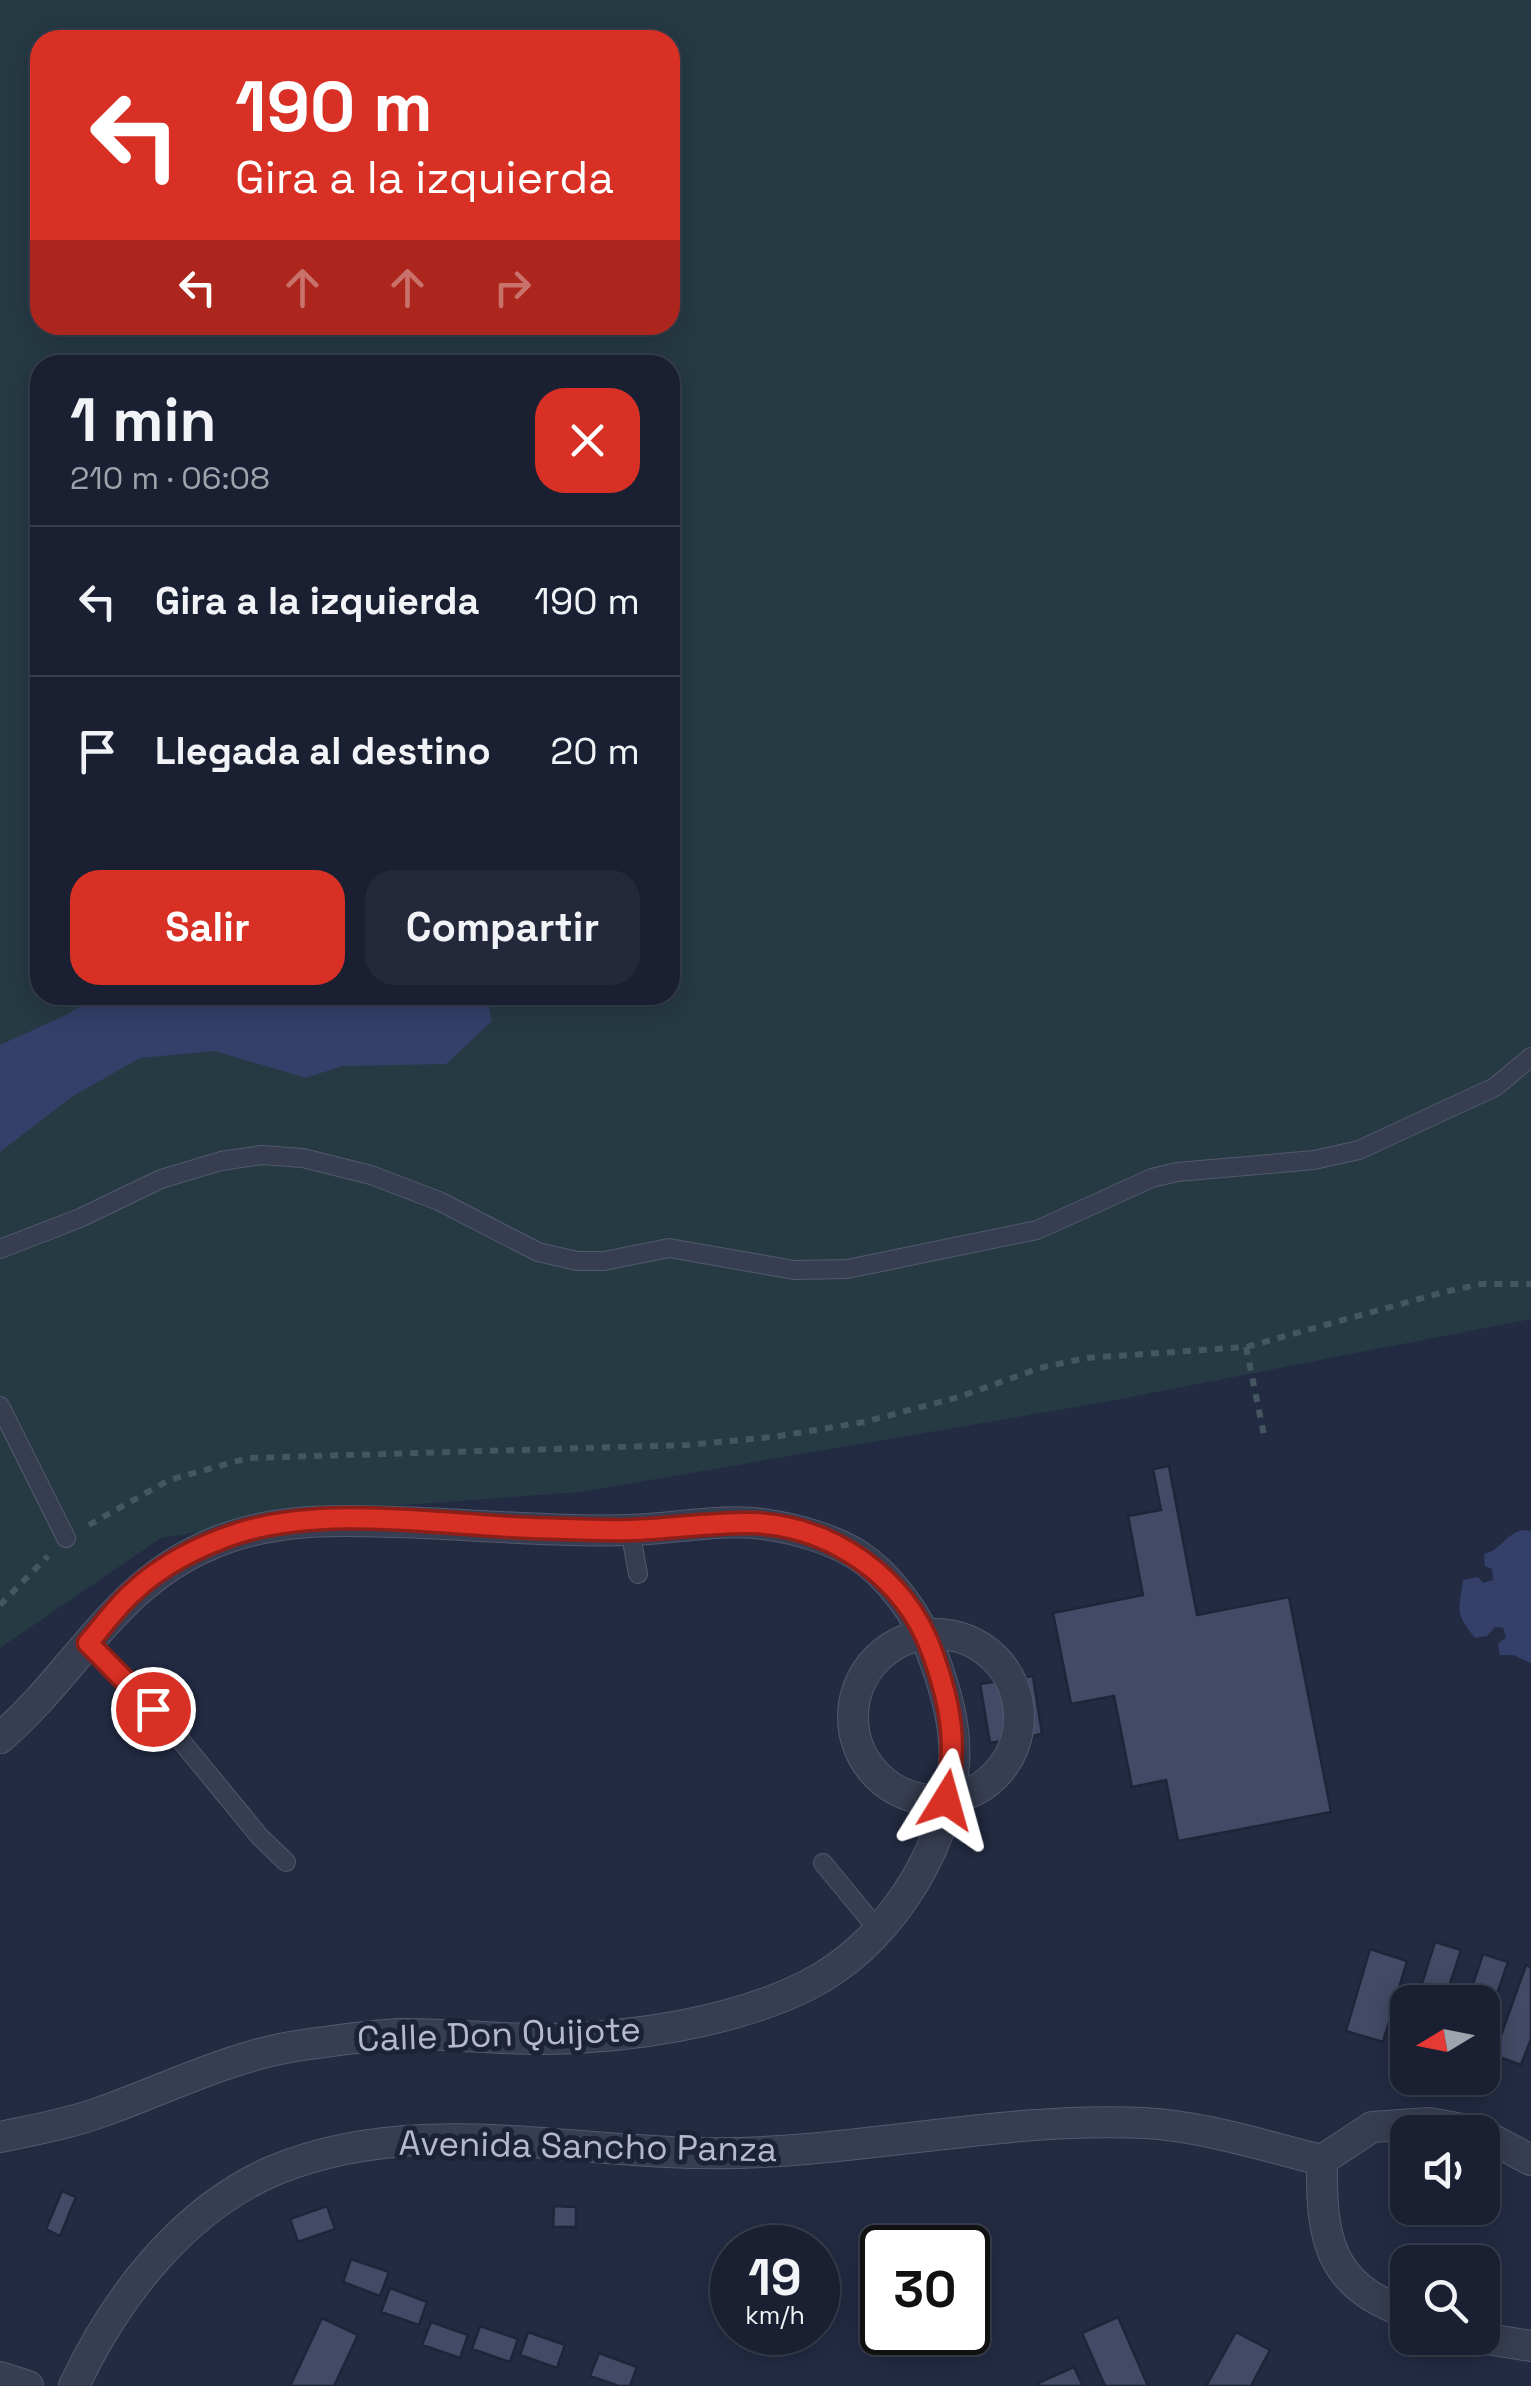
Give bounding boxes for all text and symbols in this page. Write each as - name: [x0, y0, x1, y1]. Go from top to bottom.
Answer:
- text: 190 m: [235, 62, 433, 151]
- icon: left: [70, 70, 200, 200]
- text: Gira a la izquierda: [235, 149, 614, 206]
- icon: left: [170, 260, 225, 315]
- icon: ahead: [275, 260, 330, 315]
- icon: ahead: [380, 260, 435, 315]
- icon: right: [485, 260, 540, 315]
- text: 1 min: [70, 382, 217, 459]
- button: close: [535, 388, 640, 493]
- text: 210 m · 06:08: [70, 458, 270, 498]
- icon: left: [70, 574, 125, 629]
- text: Gira a la izquierda: [155, 577, 480, 625]
- text: 190 m: [534, 577, 640, 625]
- icon: arrive: [70, 724, 125, 779]
- text: Llegada al destino: [155, 727, 491, 775]
- text: 20 m: [550, 727, 640, 775]
- button: Salir: [70, 870, 345, 985]
- button: Compartir: [365, 870, 640, 985]
- pin: [111, 1667, 196, 1752]
- icon: arrive: [126, 1682, 181, 1737]
- position arrow: [894, 1748, 998, 1852]
- north arrow: [1390, 1985, 1500, 2095]
- map controls: [1390, 1985, 1500, 2355]
- street label: Calle Don Quijote: [356, 2007, 642, 2061]
- button: sound: [1390, 2115, 1500, 2225]
- street label: Avenida Sancho Panza: [398, 2121, 778, 2171]
- speed limit sign: 30: [860, 2225, 990, 2355]
- button: search: [1390, 2245, 1500, 2355]
- text: 19: [748, 2246, 802, 2310]
- text: km/h: [745, 2299, 805, 2331]

